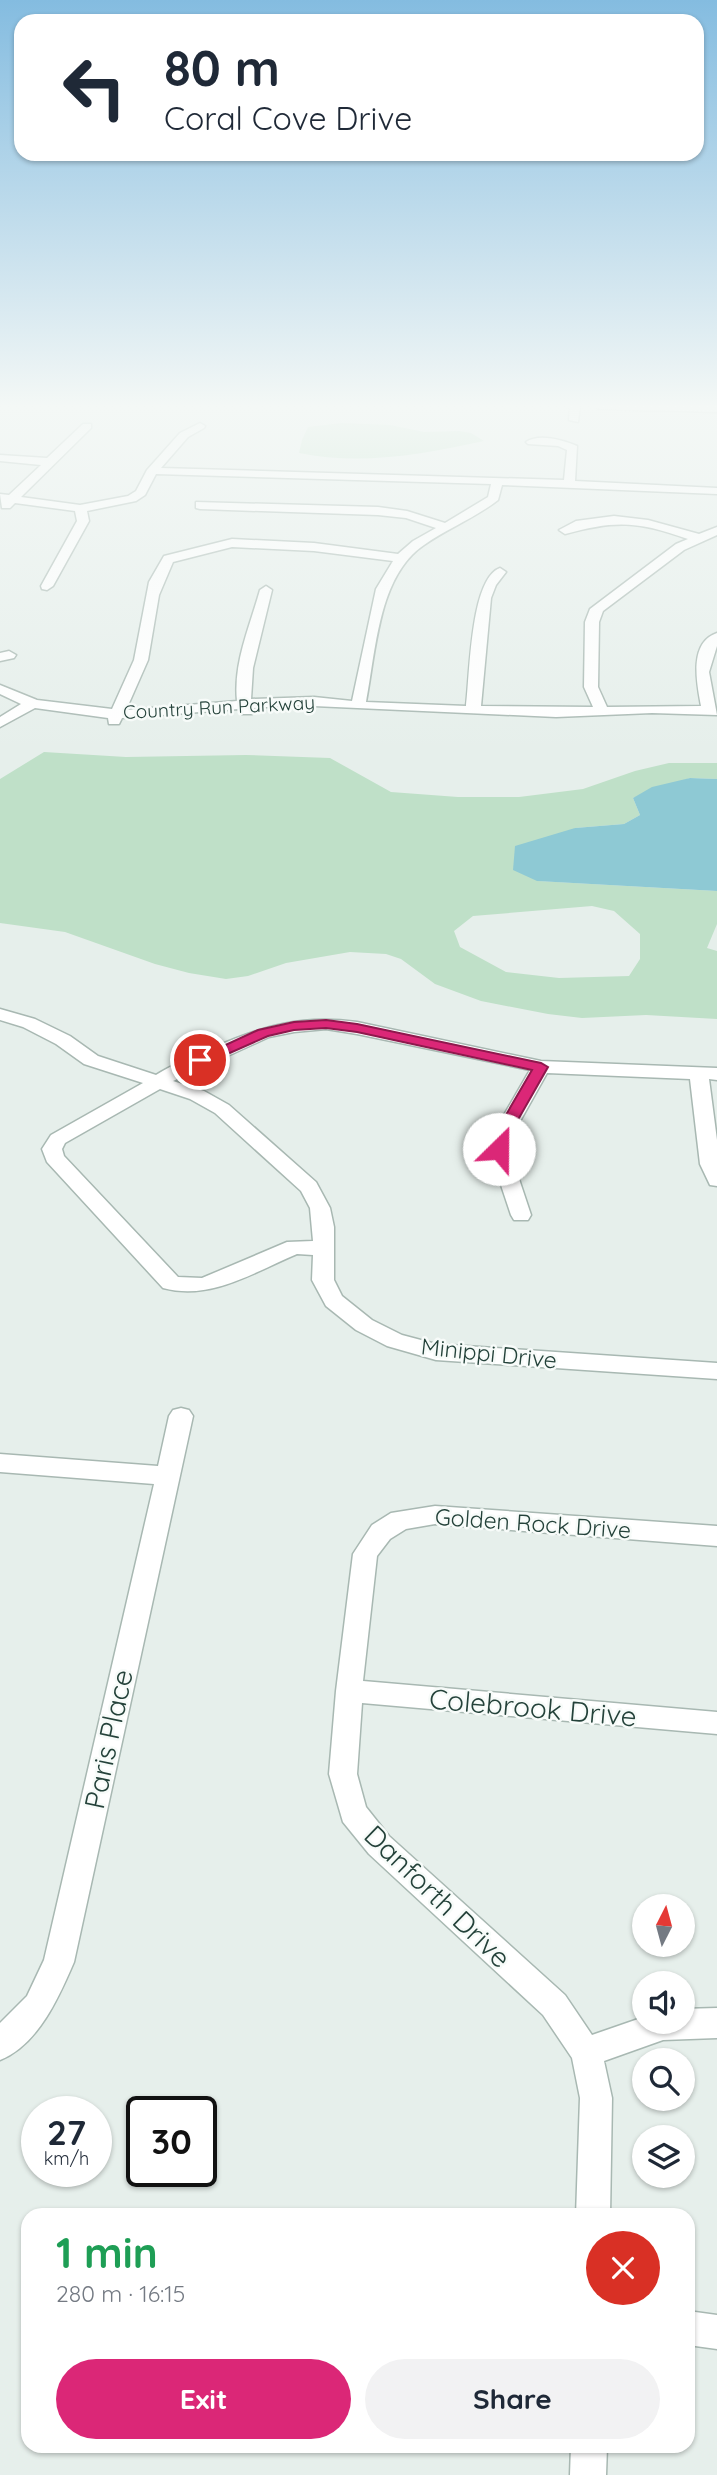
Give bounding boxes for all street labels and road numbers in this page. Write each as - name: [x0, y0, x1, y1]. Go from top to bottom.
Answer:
- street label: Country Run Parkway: [123, 690, 315, 724]
- street label: Minippi Drive: [420, 1331, 558, 1375]
- street label: Golden Rock Drive: [434, 1502, 632, 1544]
- street label: Paris Place: [76, 1666, 140, 1812]
- street label: Colebrook Drive: [428, 1680, 638, 1734]
- street label: Danforth Drive: [357, 1817, 519, 1975]

